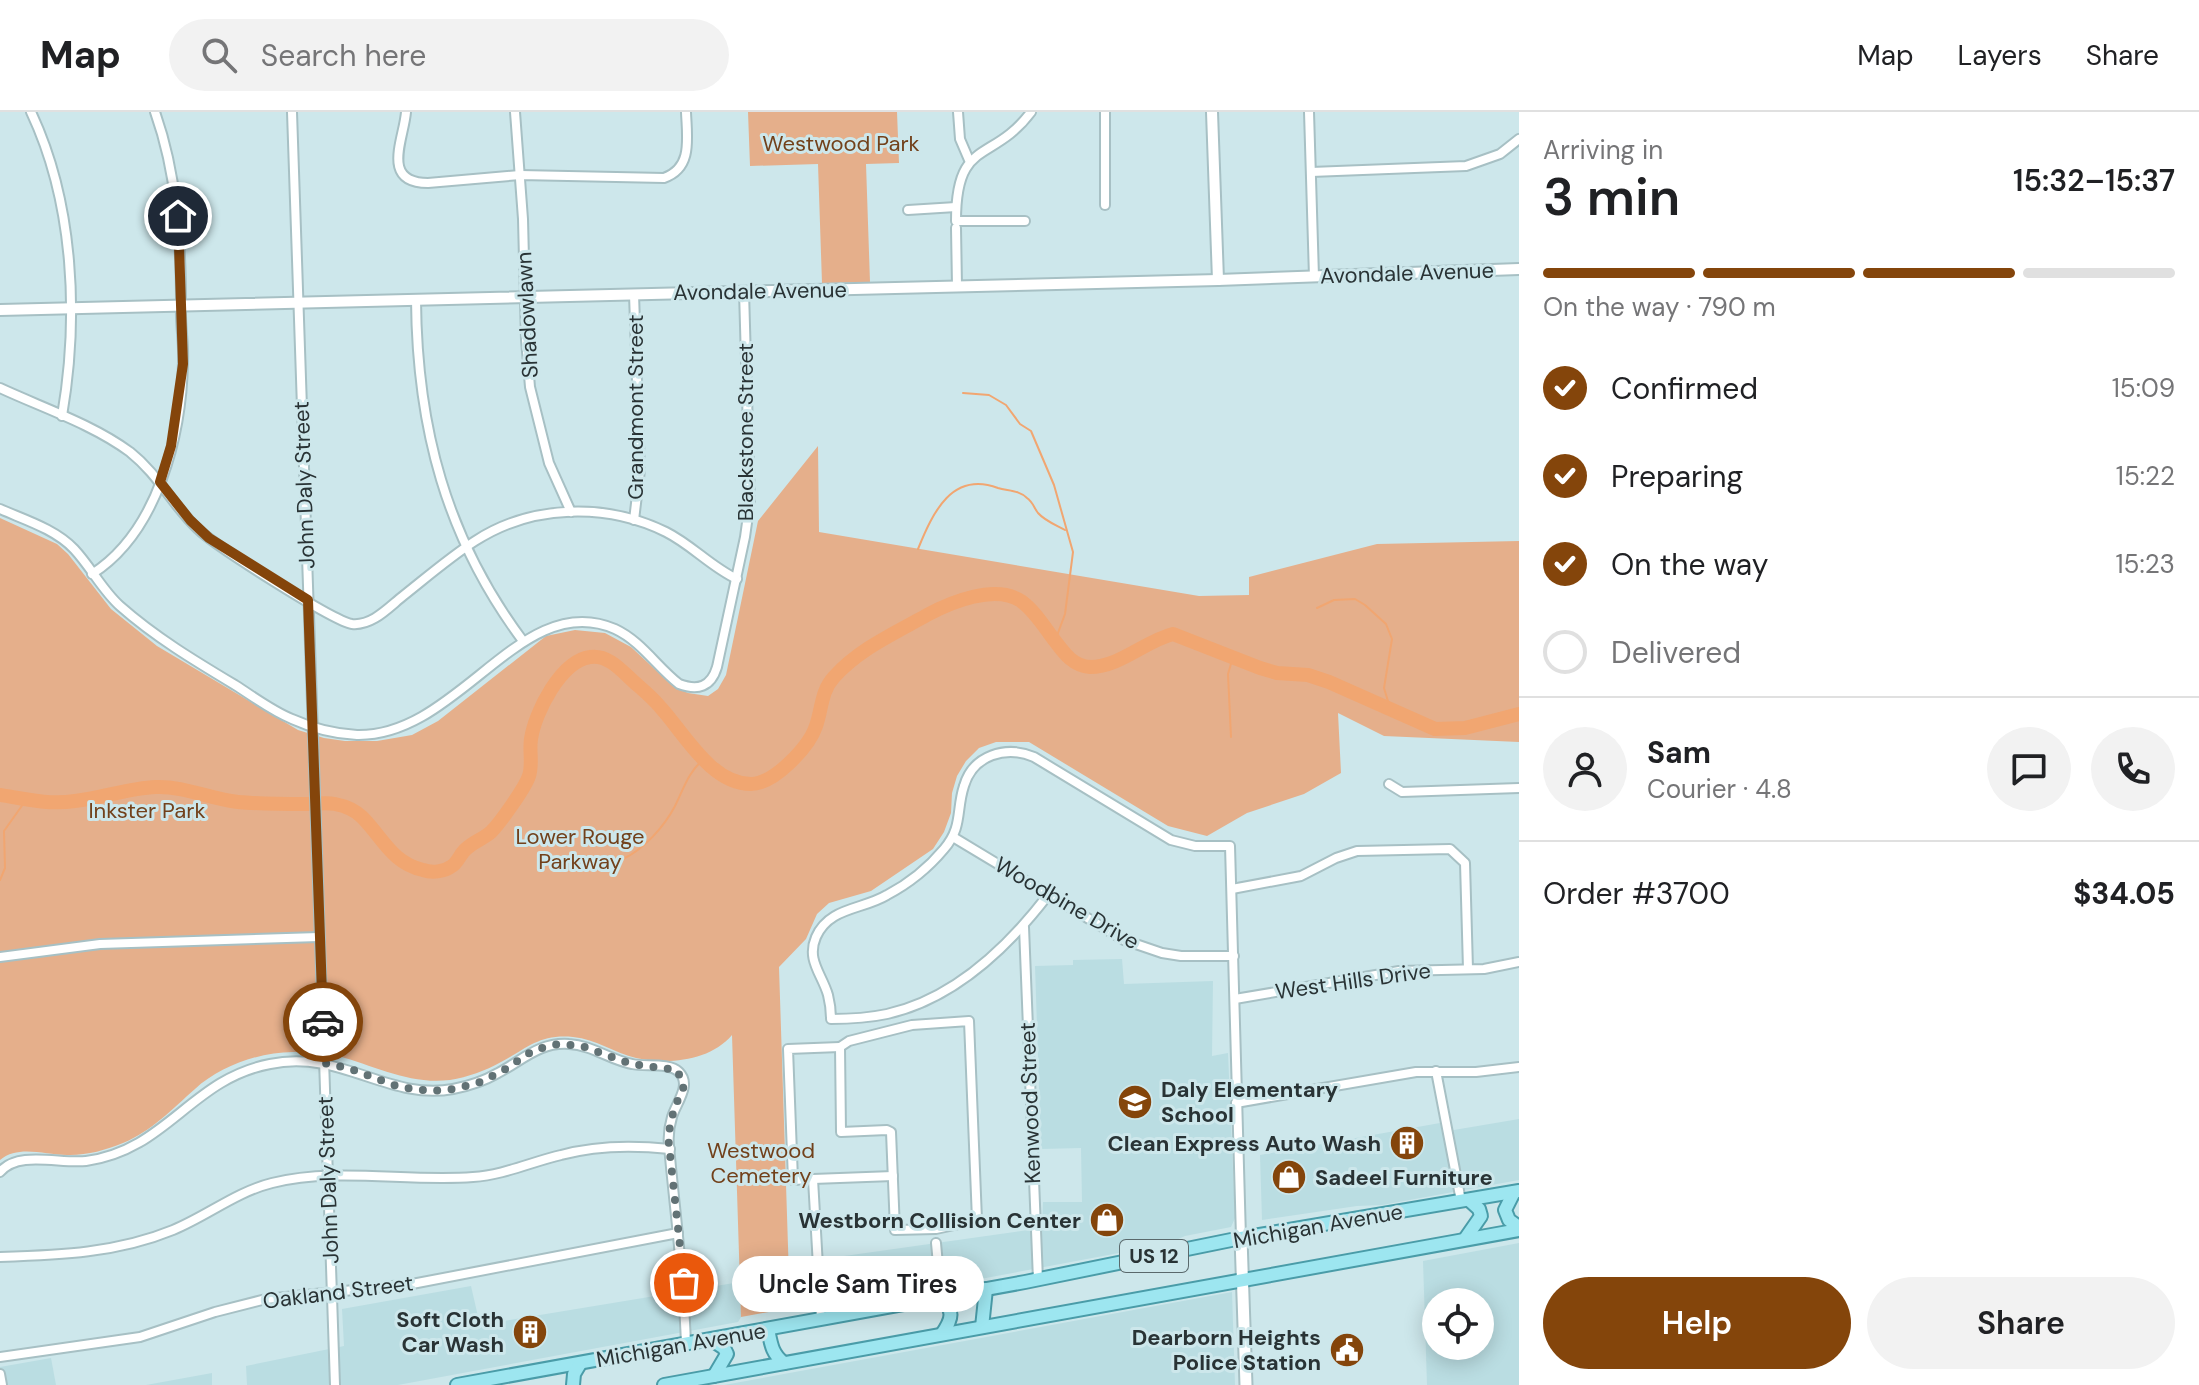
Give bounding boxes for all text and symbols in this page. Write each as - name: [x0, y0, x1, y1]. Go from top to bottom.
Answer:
- search box: [169, 19, 729, 91]
- text: Map: [40, 30, 121, 80]
- icon: search: [197, 33, 241, 77]
- text: Search here: [261, 36, 426, 75]
- text: Map: [1857, 37, 1914, 74]
- text: Layers: [1958, 37, 2042, 74]
- text: Share: [2086, 37, 2159, 74]
- park label: Westwood Park: [762, 129, 920, 158]
- text: Arriving in: [1543, 133, 1663, 167]
- text: 15:32–15:37: [2013, 161, 2175, 200]
- text: 3 min: [1543, 163, 1680, 231]
- pin: [144, 182, 212, 250]
- icon: home: [156, 194, 200, 238]
- street label: Shadowlawn: [509, 251, 545, 379]
- street label: Avondale Avenue: [1320, 255, 1494, 291]
- street label: Avondale Avenue: [673, 275, 847, 307]
- text: On the way · 790 m: [1543, 290, 1776, 324]
- street label: Grandmont Street: [621, 314, 650, 500]
- street label: Blackstone Street: [731, 343, 760, 521]
- icon: check: [1543, 366, 1587, 410]
- text: Confirmed: [1611, 369, 1758, 408]
- text: 15:09: [2112, 371, 2175, 405]
- street label: John Daly Street: [287, 401, 321, 569]
- icon: check: [1543, 454, 1587, 498]
- text: Preparing: [1611, 457, 1743, 496]
- text: 15:22: [2116, 459, 2175, 493]
- icon: check: [1543, 542, 1587, 586]
- text: On the way: [1611, 545, 1768, 584]
- text: 15:23: [2115, 547, 2175, 581]
- text: Delivered: [1611, 633, 1741, 672]
- button: person: [1543, 727, 1627, 811]
- button: chat: [1987, 727, 2071, 811]
- button: phone: [2091, 727, 2175, 811]
- text: Sam: [1647, 733, 1711, 772]
- text: Courier · 4.8: [1647, 772, 1792, 806]
- park label: Inkster Park: [88, 796, 206, 825]
- park label: Lower Rouge Parkway: [515, 822, 645, 876]
- street label: Woodbine Drive: [990, 850, 1144, 956]
- text: Order #3700: [1543, 874, 1730, 913]
- text: $34.05: [2073, 874, 2175, 913]
- street label: West Hills Drive: [1273, 956, 1433, 1006]
- courier: [283, 982, 363, 1062]
- icon: car: [301, 1000, 345, 1044]
- street label: Kenwood Street: [1013, 1022, 1047, 1184]
- place label: Daly Elementary School: [1161, 1075, 1338, 1129]
- school or university icon: Daly Elementary School: [1116, 1083, 1154, 1121]
- street label: John Daly Street: [311, 1096, 345, 1264]
- building icon: Clean Express Auto Wash: [1388, 1124, 1426, 1162]
- place label: Clean Express Auto Wash: [1107, 1129, 1381, 1158]
- park label: Westwood Cemetery: [707, 1136, 815, 1190]
- shop icon: Sadeel Furniture: [1270, 1158, 1308, 1196]
- place label: Sadeel Furniture: [1315, 1163, 1493, 1192]
- street label: Michigan Avenue: [1231, 1197, 1405, 1255]
- shop icon: Westborn Collision Center: [1088, 1201, 1126, 1239]
- place label: Westborn Collision Center: [798, 1206, 1081, 1235]
- road number: US 12: [1120, 1240, 1188, 1272]
- pin: [650, 1249, 718, 1317]
- callout: Uncle Sam Tires: [732, 1255, 984, 1311]
- icon: bag: [662, 1261, 706, 1305]
- text: Uncle Sam Tires: [758, 1267, 958, 1301]
- street label: Oakland Street: [261, 1268, 415, 1316]
- button: Help: [1543, 1277, 1851, 1369]
- button: Share: [1867, 1277, 2175, 1369]
- map controls: [1422, 1288, 1494, 1360]
- button: locate: [1422, 1288, 1494, 1360]
- place label: Soft Cloth Car Wash: [396, 1305, 504, 1359]
- building icon: Soft Cloth Car Wash: [511, 1313, 549, 1351]
- street label: Michigan Avenue: [594, 1316, 768, 1374]
- place label: Dearborn Heights Police Station: [1132, 1323, 1321, 1377]
- public building icon: Dearborn Heights Police Station: [1328, 1331, 1366, 1369]

